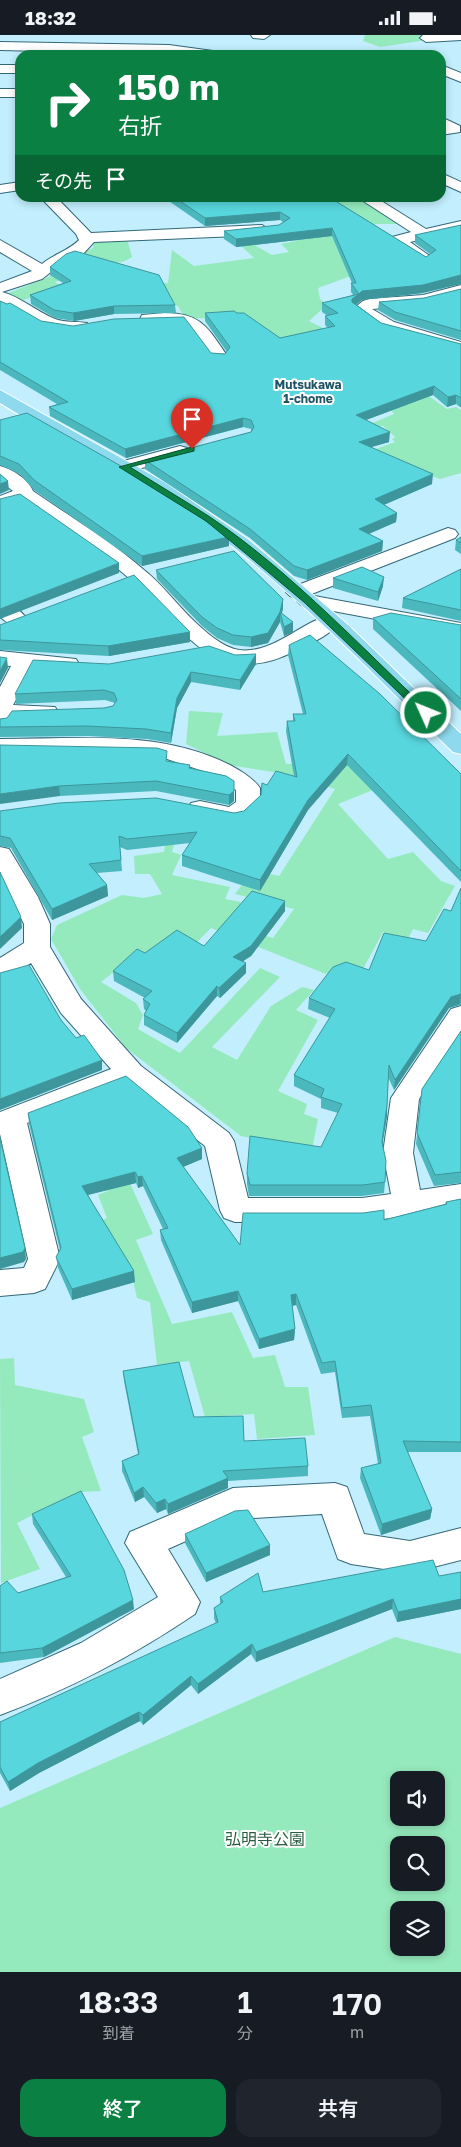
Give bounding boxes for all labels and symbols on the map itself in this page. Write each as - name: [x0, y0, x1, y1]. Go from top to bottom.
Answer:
- district label: Mutsukawa 1-chome: [275, 377, 341, 406]
- pin: [171, 398, 213, 449]
- position arrow: [399, 686, 451, 738]
- park label: 弘明寺公園: [225, 1829, 305, 1849]

